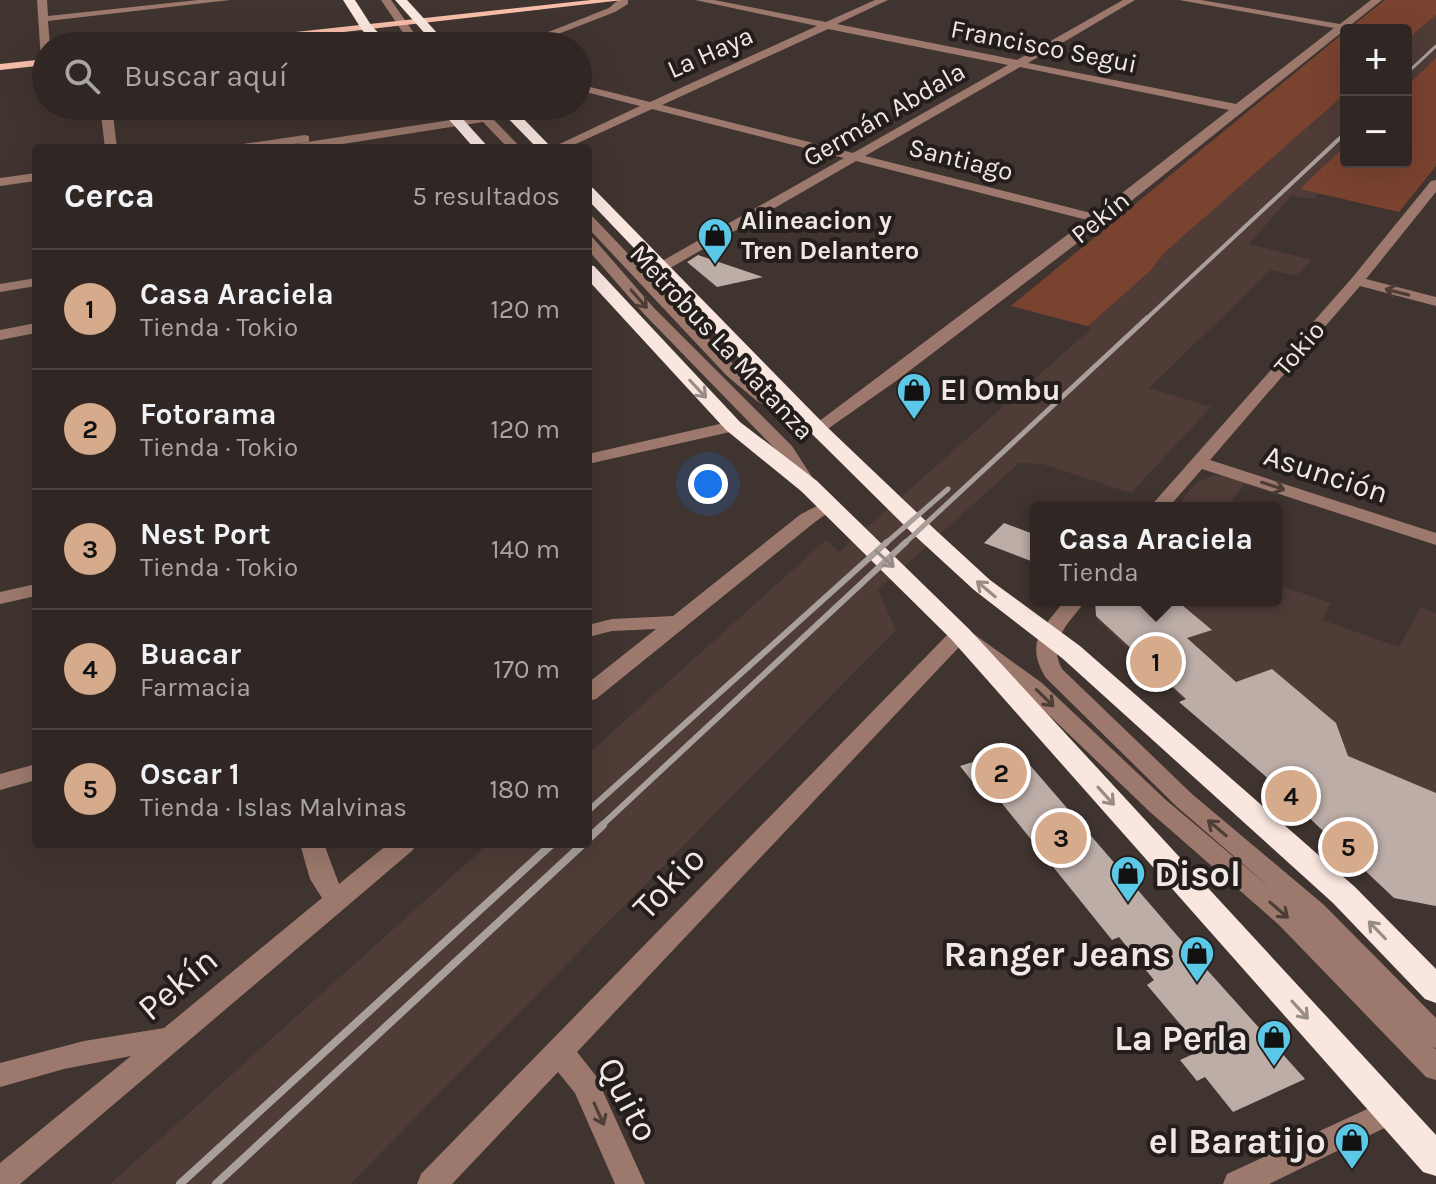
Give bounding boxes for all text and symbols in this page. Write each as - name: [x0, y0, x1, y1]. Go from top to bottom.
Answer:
- street label: Francisco Segui: [948, 13, 1140, 80]
- street label: La Haya: [662, 20, 758, 85]
- map controls: [1340, 24, 1412, 168]
- button: +: [1340, 24, 1412, 96]
- search box: [32, 32, 592, 120]
- icon: search: [60, 54, 104, 98]
- street label: Germán Abdala: [798, 56, 971, 173]
- text: Buscar aquí: [124, 58, 288, 94]
- button: −: [1340, 96, 1412, 168]
- street label: Santiago: [905, 132, 1016, 187]
- text: Cerca: [64, 176, 155, 216]
- text: 5 resultados: [412, 181, 560, 212]
- street label: Pekín: [1065, 185, 1136, 250]
- place label: Alineacion y Tren Delantero: [741, 205, 919, 266]
- shop icon: Alineacion y Tren Delantero: [696, 216, 734, 266]
- street label: Metrobus La Matanza: [623, 238, 820, 446]
- text: Casa Araciela: [140, 276, 334, 312]
- one-way arrow: [1384, 283, 1410, 298]
- one-way arrow: [630, 289, 648, 309]
- text: 1: [85, 294, 95, 325]
- text: 120 m: [490, 294, 560, 325]
- text: Tienda · Tokio: [140, 312, 298, 343]
- street label: Tokio: [1267, 315, 1331, 382]
- shop icon: El Ombu: [895, 371, 933, 421]
- place label: El Ombu: [940, 372, 1061, 408]
- one-way arrow: [689, 378, 707, 398]
- text: Fotorama: [140, 396, 277, 432]
- text: 2: [82, 414, 98, 445]
- text: 120 m: [490, 414, 560, 445]
- text: Tienda · Tokio: [140, 432, 298, 463]
- street label: Asunción: [1259, 437, 1393, 511]
- your location: [688, 464, 728, 504]
- one-way arrow: [1260, 480, 1285, 495]
- popup: [1030, 502, 1282, 606]
- text: Nest Port: [140, 516, 271, 552]
- text: Casa Araciela: [1059, 521, 1253, 557]
- text: 3: [82, 534, 98, 565]
- text: 140 m: [491, 534, 560, 565]
- one-way arrow: [874, 550, 894, 568]
- text: Tienda · Tokio: [140, 552, 298, 583]
- text: Tienda: [1059, 557, 1139, 588]
- one-way arrow: [977, 580, 997, 598]
- pin: 1: [1130, 632, 1182, 692]
- text: Buacar: [140, 636, 241, 672]
- text: 4: [82, 654, 98, 685]
- text: 170 m: [493, 654, 560, 685]
- text: Farmacia: [140, 672, 251, 703]
- one-way arrow: [1035, 689, 1055, 708]
- pin: 2: [975, 743, 1027, 803]
- text: Oscar 1: [140, 756, 240, 792]
- pin: 4: [1265, 766, 1317, 826]
- text: 5: [82, 774, 98, 805]
- text: 180 m: [490, 774, 560, 805]
- one-way arrow: [1097, 786, 1115, 806]
- text: Tienda · Islas Malvinas: [140, 792, 407, 823]
- pin: 3: [1035, 808, 1087, 868]
- pin: 5: [1322, 817, 1374, 877]
- one-way arrow: [1207, 819, 1228, 837]
- street label: Tokio: [624, 837, 714, 928]
- place label: Disol: [1154, 853, 1241, 895]
- shop icon: Disol: [1109, 854, 1147, 904]
- one-way arrow: [1268, 901, 1289, 919]
- one-way arrow: [1368, 921, 1387, 940]
- place label: Ranger Jeans: [944, 933, 1171, 976]
- shop icon: Ranger Jeans: [1178, 934, 1216, 984]
- street label: Pekín: [129, 938, 226, 1029]
- one-way arrow: [1290, 999, 1308, 1019]
- place label: La Perla: [1114, 1017, 1248, 1059]
- shop icon: La Perla: [1255, 1018, 1293, 1068]
- street label: Quito: [589, 1050, 668, 1149]
- one-way arrow: [592, 1102, 607, 1126]
- place label: el Baratijo: [1149, 1120, 1326, 1163]
- shop icon: el Baratijo: [1333, 1121, 1371, 1171]

